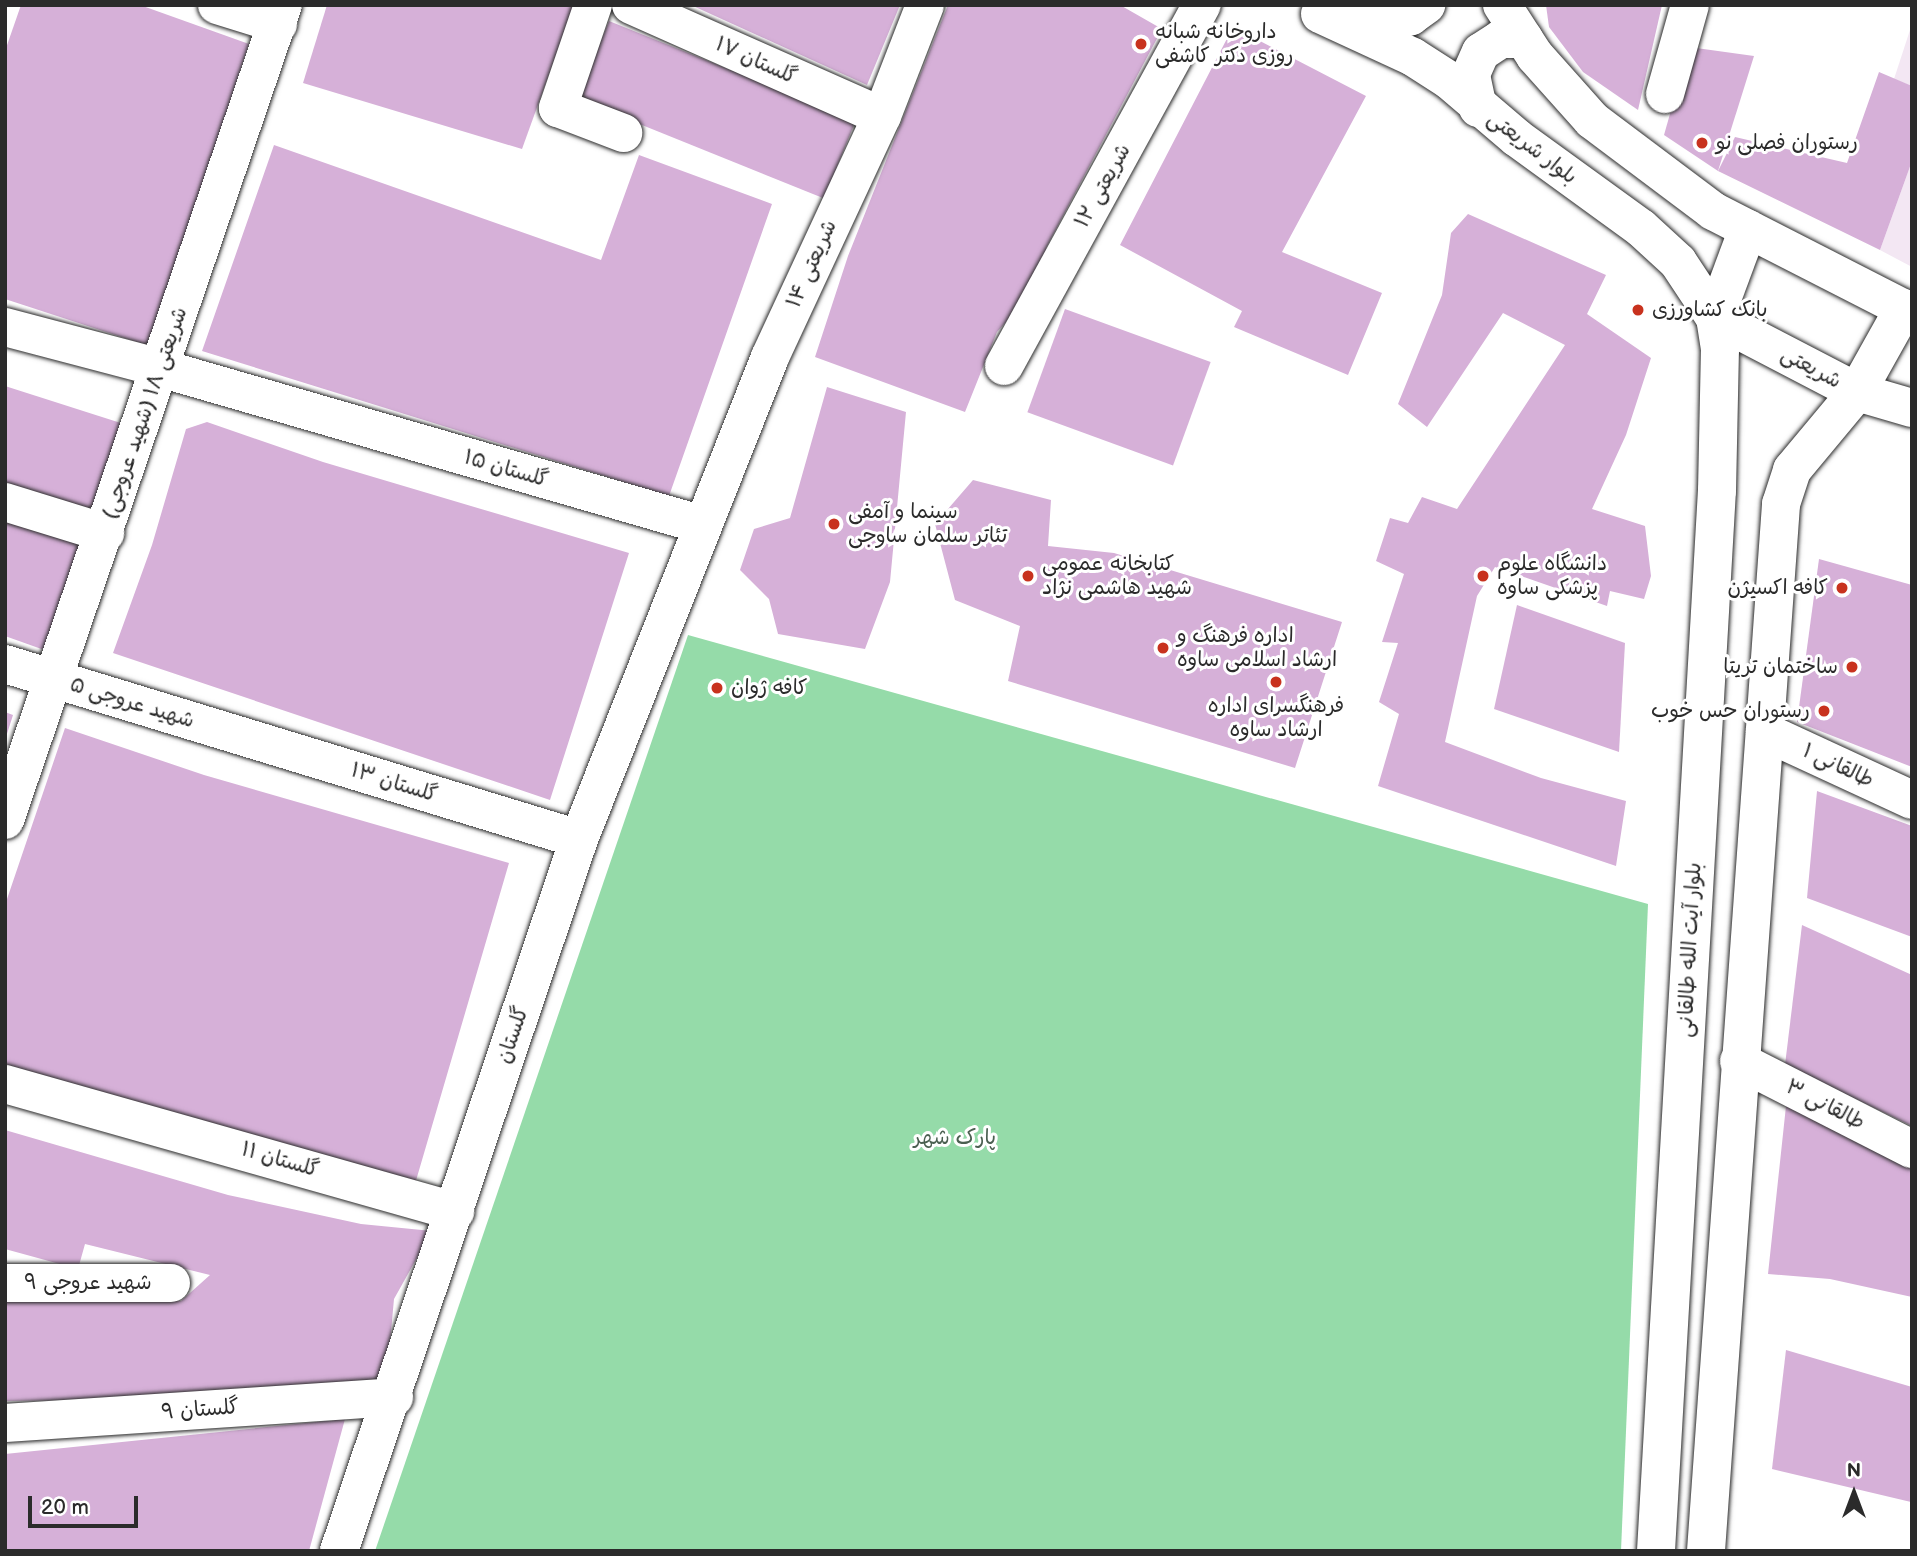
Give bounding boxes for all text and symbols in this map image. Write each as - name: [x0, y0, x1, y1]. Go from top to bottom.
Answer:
- place label: داروخانه شبانه روزی دکتر کاشفی: [1155, 19, 1293, 69]
- street label: گلستان ۱۷: [711, 32, 801, 90]
- marker: داروخانه شبانه روزی دکتر کاشفی: [1133, 36, 1149, 52]
- street label: بلوار شریعتی: [1482, 106, 1582, 190]
- place label: رستوران فصلی نو: [1716, 130, 1858, 156]
- marker: رستوران فصلی نو: [1694, 135, 1710, 151]
- street label: شریعتی ۱۲: [1070, 140, 1136, 232]
- street label: شریعتی ۱۴: [781, 216, 843, 312]
- place label: بانک کشاورزی: [1652, 297, 1768, 323]
- marker: بانک کشاورزی: [1630, 302, 1646, 318]
- street label: شریعتی ۱۸ (شهید عروجی): [97, 304, 193, 522]
- street label: شریعتی: [1777, 342, 1845, 394]
- street label: گلستان ۱۵: [461, 445, 551, 493]
- place label: سینما و آمفی تئاتر سلمان ساوجی: [848, 499, 1007, 549]
- marker: سینما و آمفی تئاتر سلمان ساوجی: [826, 516, 842, 532]
- place label: کتابخانه عمومی شهید هاشمی نژاد: [1042, 551, 1192, 601]
- place label: دانشگاه علوم پزشکی ساوه: [1497, 551, 1607, 601]
- marker: کتابخانه عمومی شهید هاشمی نژاد: [1020, 568, 1036, 584]
- marker: دانشگاه علوم پزشکی ساوه: [1475, 568, 1491, 584]
- place label: کافه اکسیژن: [1728, 575, 1828, 601]
- marker: کافه اکسیژن: [1834, 580, 1850, 596]
- place label: اداره فرهنگ و ارشاد اسلامی ساوه: [1177, 623, 1337, 673]
- marker: اداره فرهنگ و ارشاد اسلامی ساوه: [1155, 640, 1171, 656]
- place label: ساختمان تریتا: [1723, 654, 1838, 680]
- marker: ساختمان تریتا: [1844, 659, 1860, 675]
- street label: شهید عروجی ۵: [67, 672, 197, 734]
- marker: فرهنگسرای اداره ارشاد ساوه: [1268, 674, 1284, 690]
- place label: کافه ژوان: [731, 675, 808, 701]
- marker: کافه ژوان: [709, 680, 725, 696]
- place label: فرهنگسرای اداره ارشاد ساوه: [1208, 693, 1344, 743]
- place label: رستوران حس خوب: [1651, 698, 1810, 724]
- marker: رستوران حس خوب: [1816, 703, 1832, 719]
- street label: طالقانی ۱: [1798, 739, 1878, 793]
- street label: گلستان ۱۳: [348, 758, 440, 808]
- street label: بلوار آیت الله طالقانی: [1673, 862, 1707, 1038]
- street label: گلستان: [492, 1003, 534, 1067]
- street label: طالقانی ۳: [1781, 1074, 1869, 1136]
- park label: پارک شهر: [914, 1125, 996, 1151]
- street label: گلستان ۱۱: [238, 1137, 322, 1183]
- street label: شهید عروجی ۹: [24, 1270, 152, 1296]
- street label: گلستان ۹: [160, 1395, 240, 1425]
- north arrow: [1819, 1458, 1889, 1528]
- text: N: [1847, 1460, 1861, 1483]
- scale bar: [32, 1482, 142, 1526]
- text: 20 m: [41, 1495, 89, 1520]

